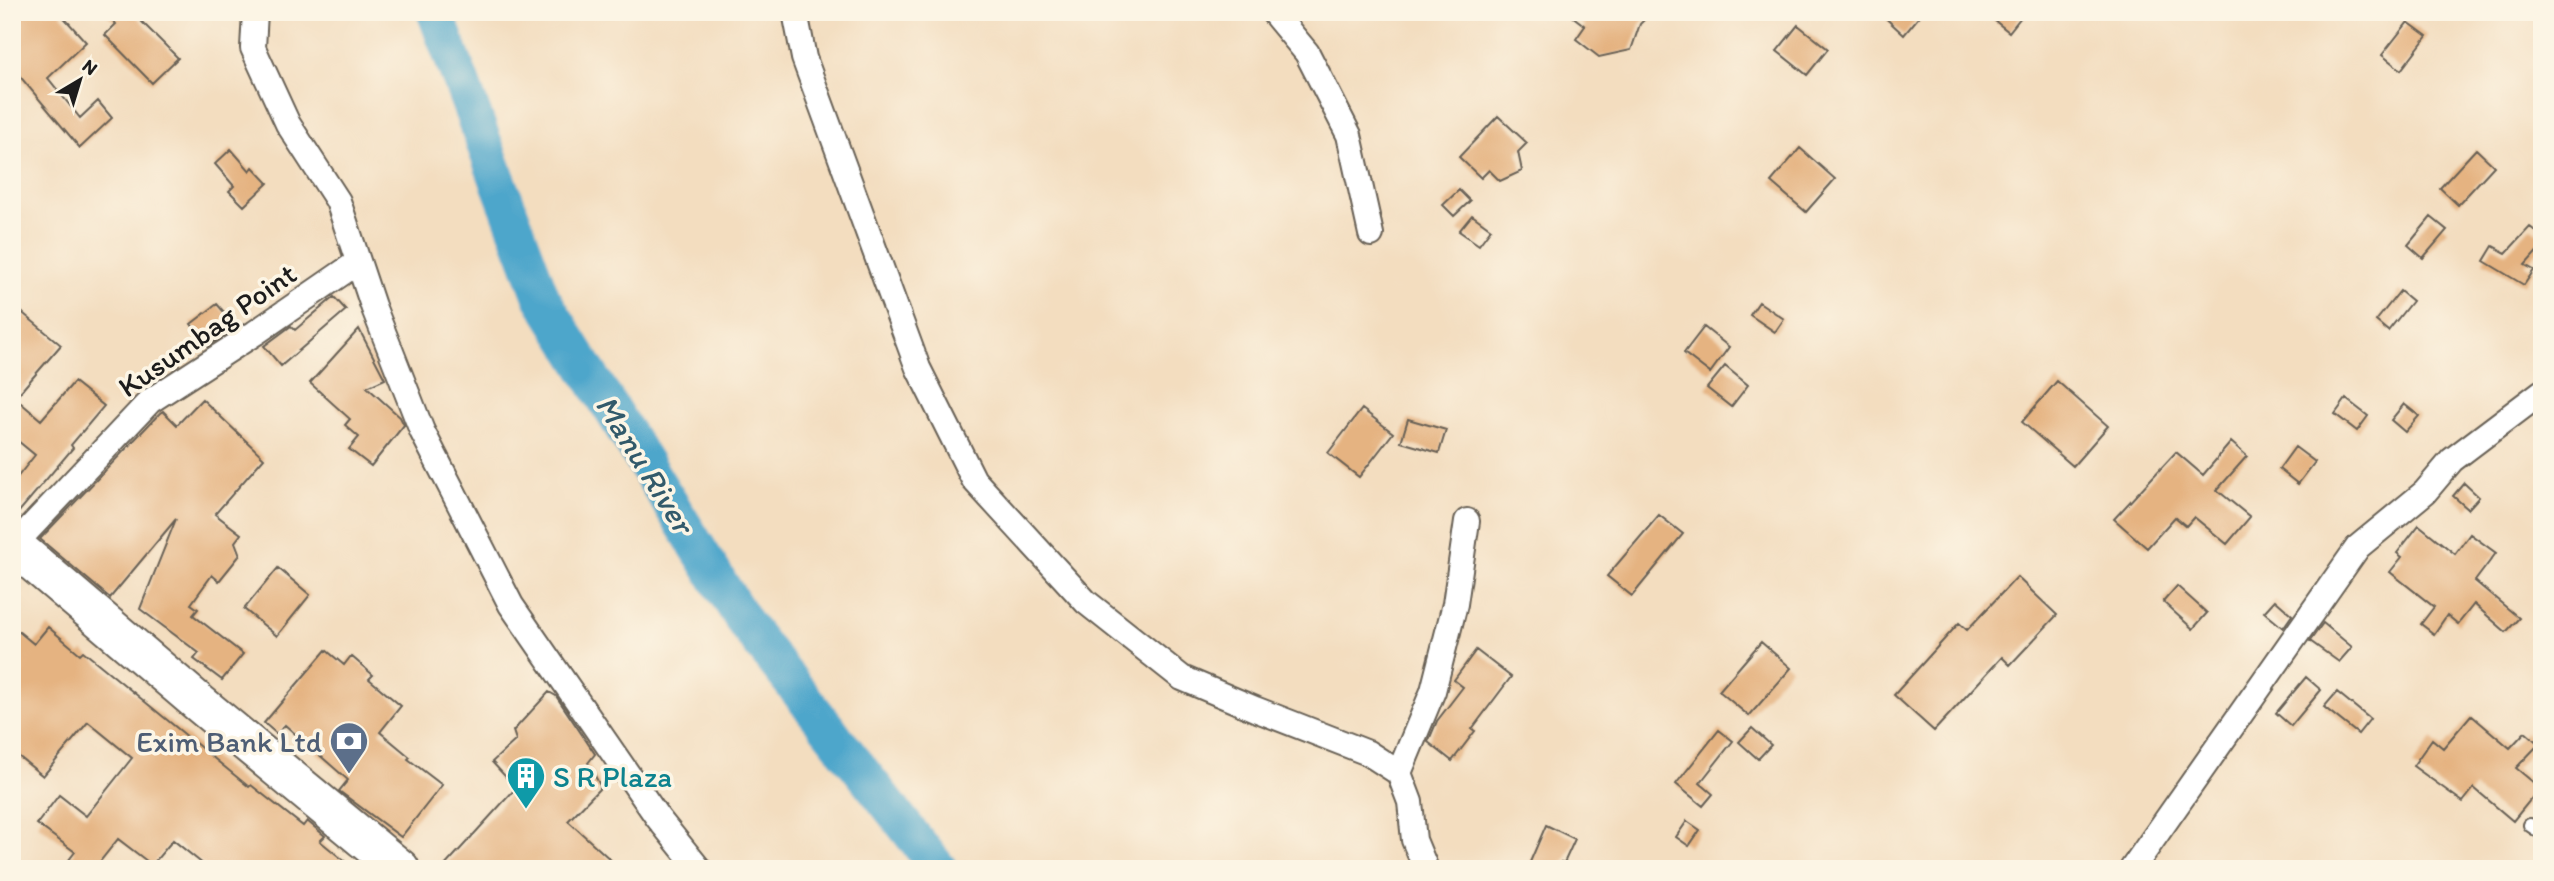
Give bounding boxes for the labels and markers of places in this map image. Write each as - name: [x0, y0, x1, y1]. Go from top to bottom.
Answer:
- bank icon: Exim Bank Ltd: [328, 720, 370, 775]
- place label: Exim Bank Ltd: [136, 723, 322, 760]
- building icon: S R Plaza: [505, 755, 547, 810]
- place label: S R Plaza: [553, 758, 672, 795]

